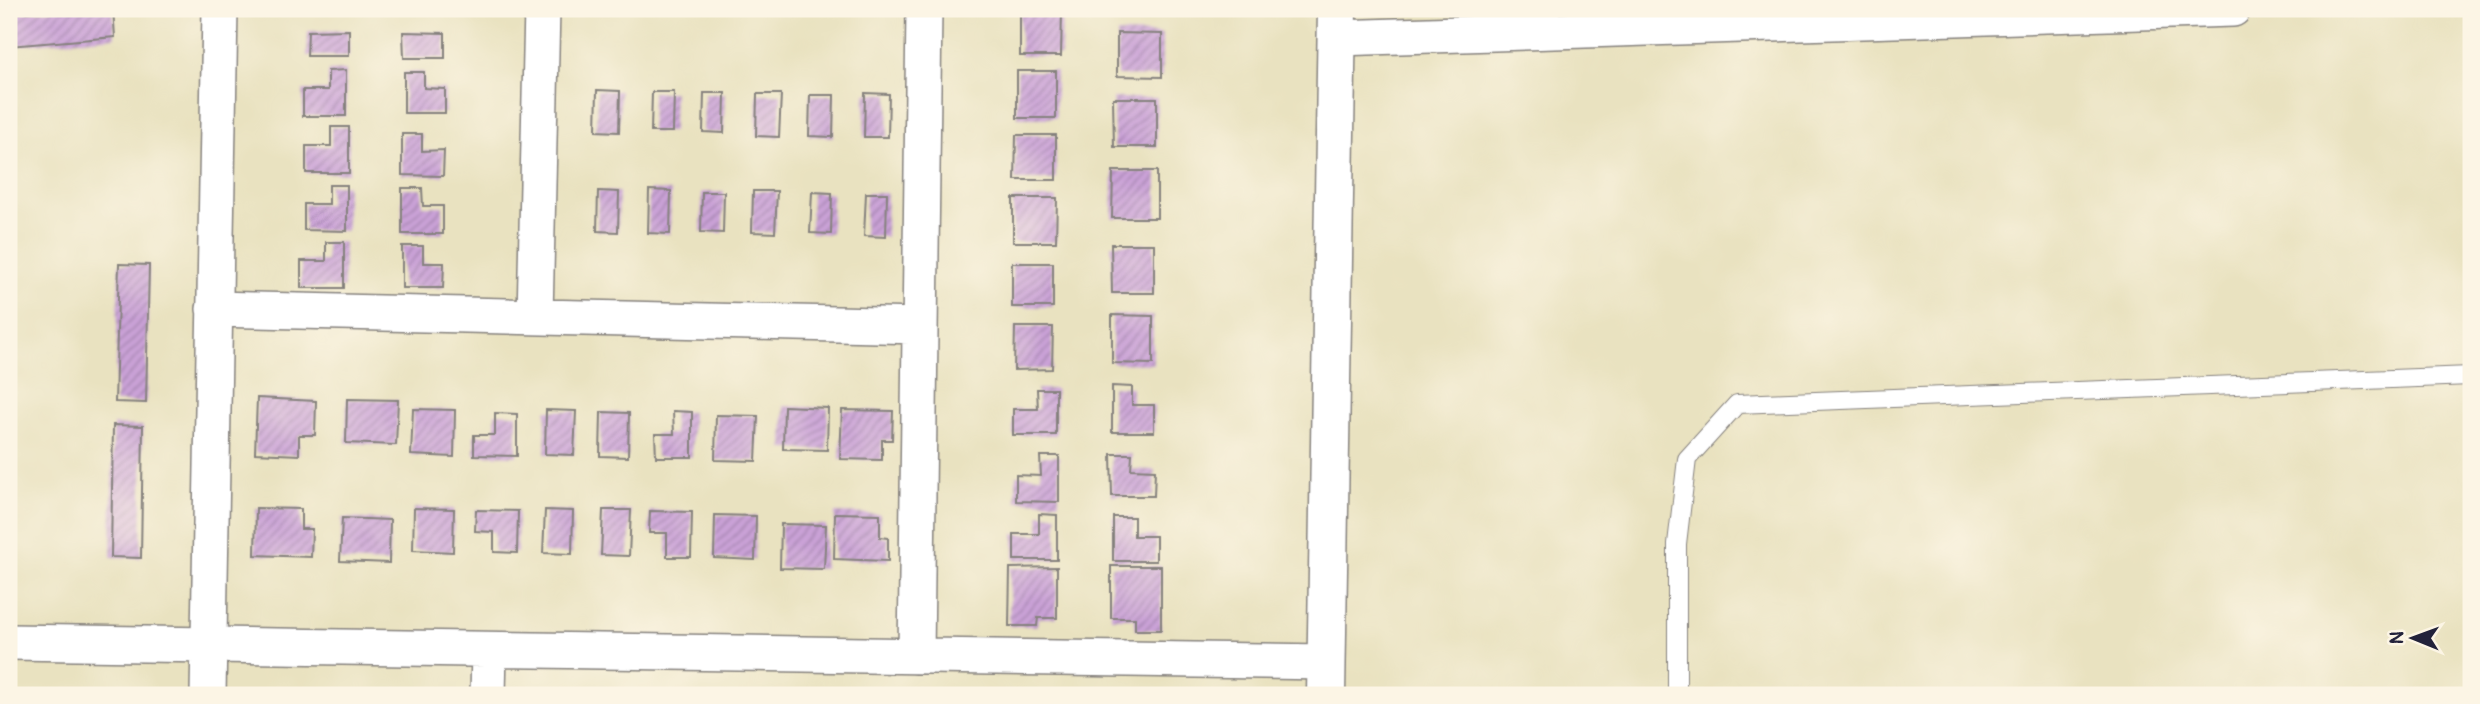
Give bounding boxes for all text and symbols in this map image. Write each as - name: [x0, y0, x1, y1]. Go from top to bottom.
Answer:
- north arrow: [2378, 602, 2448, 672]
- text: N: [2385, 631, 2409, 644]

